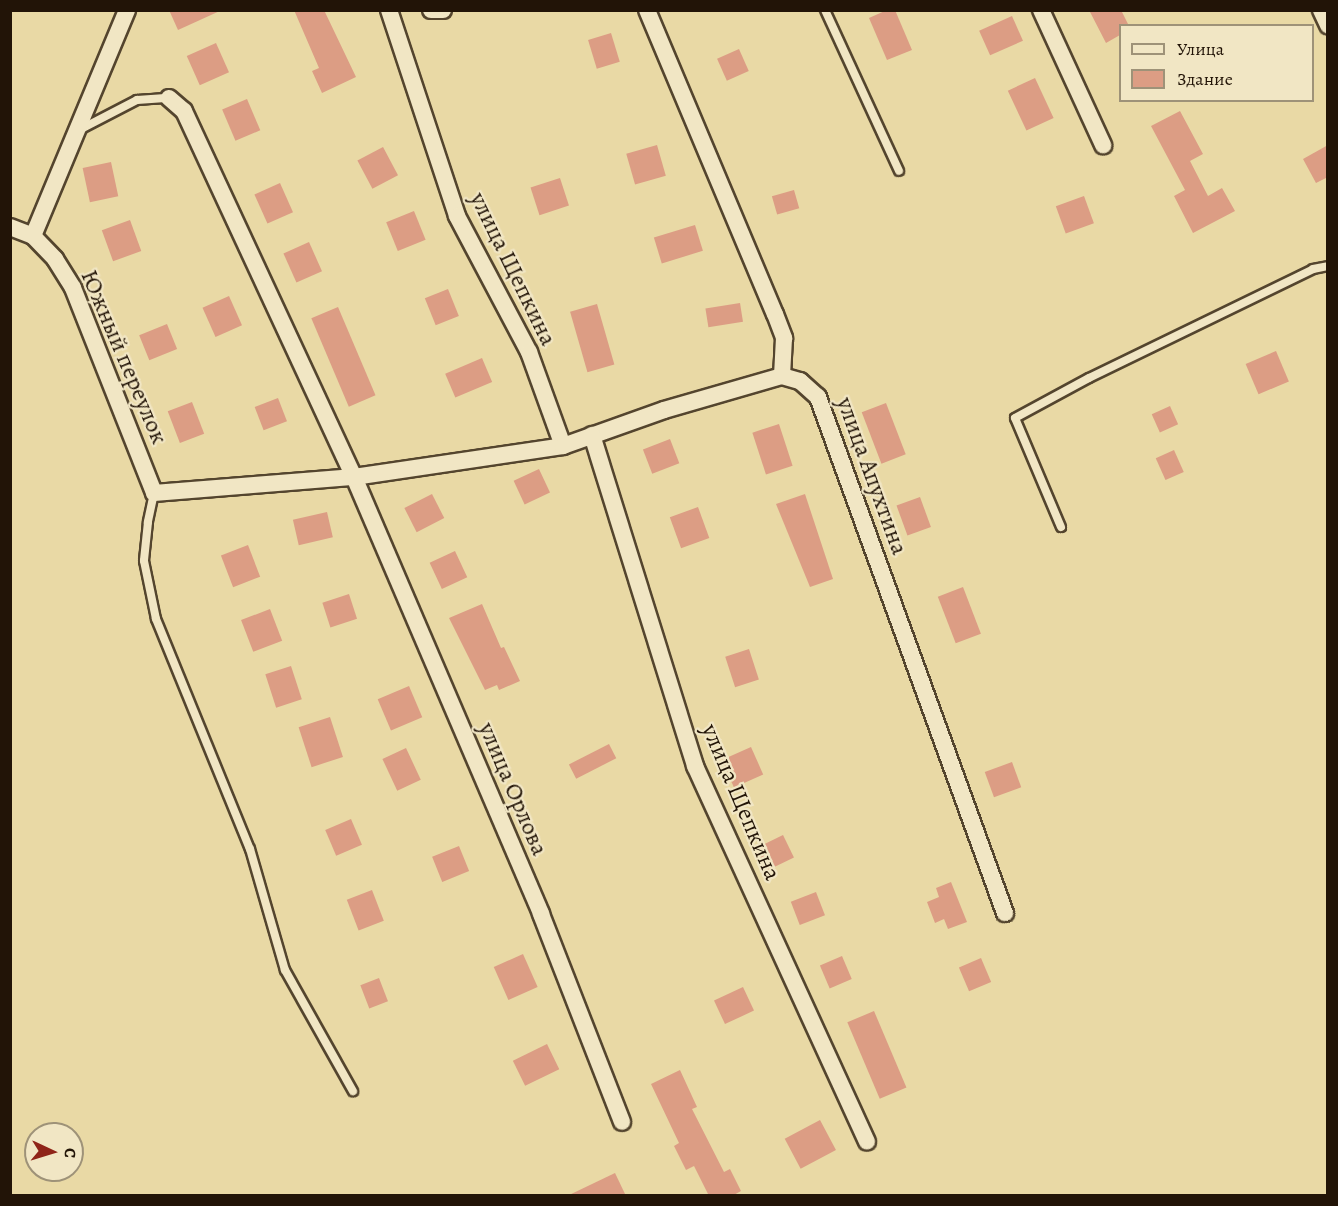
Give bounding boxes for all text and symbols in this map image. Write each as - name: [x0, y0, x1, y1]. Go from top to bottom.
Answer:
- legend: [1119, 24, 1314, 102]
- text: Улица: [1177, 37, 1224, 61]
- text: Здание: [1177, 67, 1233, 91]
- street label: улица Щепкина: [463, 188, 563, 350]
- street label: Южный переулок: [74, 266, 174, 448]
- street label: улица Апухтина: [830, 393, 914, 559]
- street label: улица Орлова: [472, 718, 554, 860]
- street label: улица Щепкина: [695, 720, 787, 884]
- north arrow: [24, 1122, 84, 1182]
- text: С: [59, 1147, 81, 1159]

